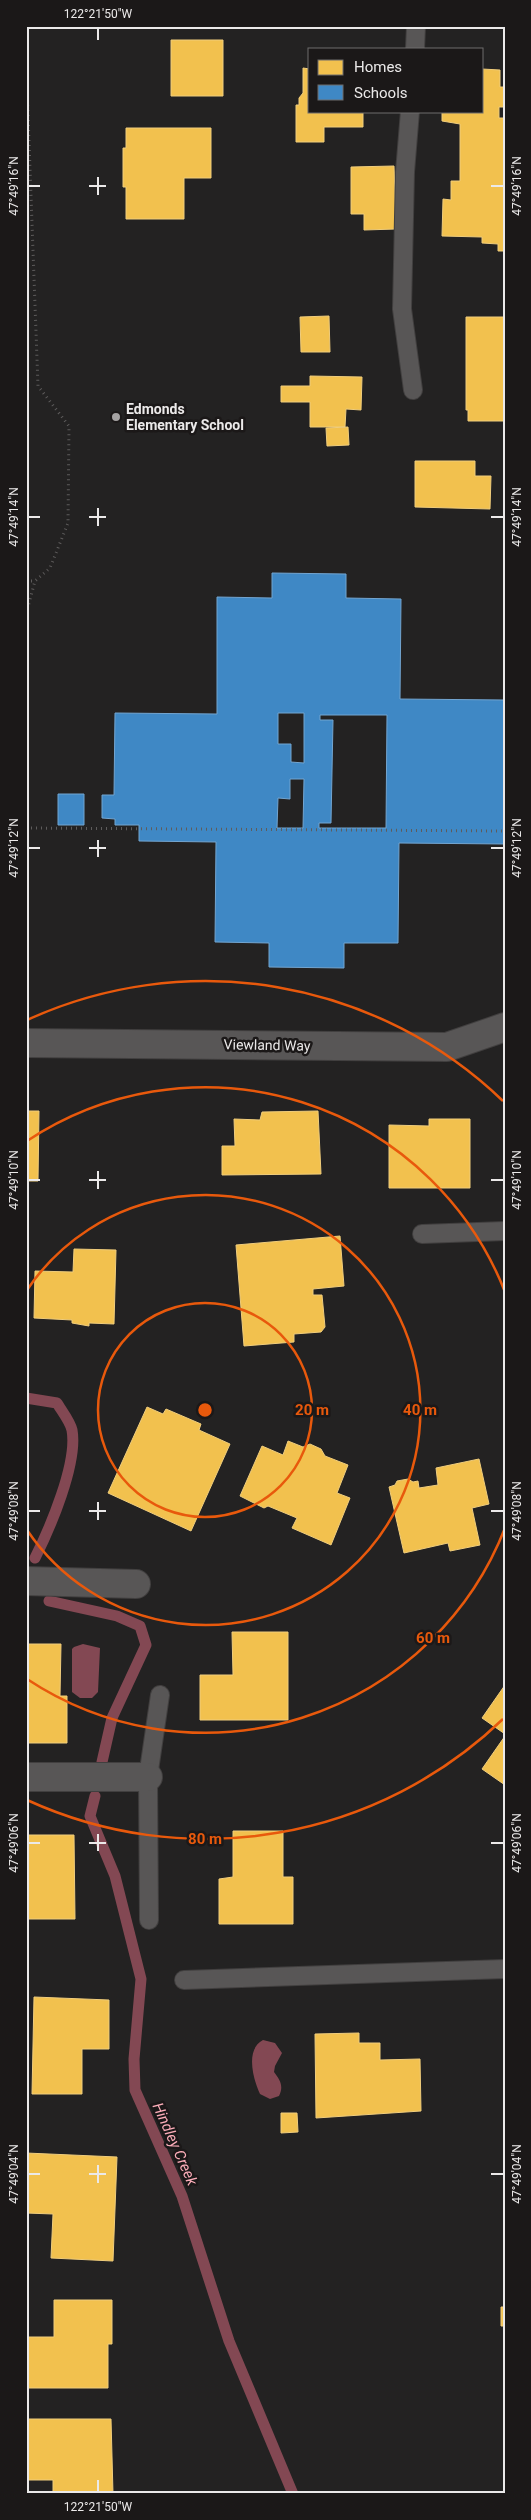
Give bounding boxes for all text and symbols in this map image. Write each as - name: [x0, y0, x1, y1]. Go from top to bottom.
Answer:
- text: 122°21'50"W: [64, 7, 132, 21]
- legend: [308, 48, 484, 112]
- text: Homes: [354, 58, 402, 76]
- text: Schools: [354, 84, 408, 102]
- text: 47°49'16"N: [7, 156, 21, 216]
- text: 47°49'16"N: [510, 156, 524, 216]
- place label: Edmonds Elementary School: [126, 401, 244, 433]
- marker: Edmonds Elementary School: [110, 411, 122, 423]
- text: 47°49'14"N: [7, 487, 21, 547]
- text: 47°49'14"N: [510, 487, 524, 547]
- text: 47°49'12"N: [7, 818, 21, 878]
- text: 47°49'12"N: [510, 818, 524, 878]
- street label: Viewland Way: [224, 1036, 311, 1054]
- text: 47°49'10"N: [7, 1150, 21, 1210]
- text: 47°49'10"N: [510, 1150, 524, 1210]
- centre of rings: [196, 1401, 214, 1419]
- text: 20 m: [295, 1401, 329, 1419]
- text: 40 m: [403, 1401, 437, 1419]
- text: 47°49'08"N: [7, 1481, 21, 1541]
- text: 47°49'08"N: [510, 1481, 524, 1541]
- text: 60 m: [416, 1629, 450, 1647]
- text: 47°49'06"N: [7, 1813, 21, 1873]
- text: 47°49'06"N: [510, 1813, 524, 1873]
- text: 80 m: [188, 1830, 222, 1848]
- water label: Hindley Creek: [149, 2100, 202, 2189]
- text: 47°49'04"N: [7, 2144, 21, 2204]
- text: 47°49'04"N: [510, 2144, 524, 2204]
- text: 122°21'50"W: [64, 2500, 132, 2514]

